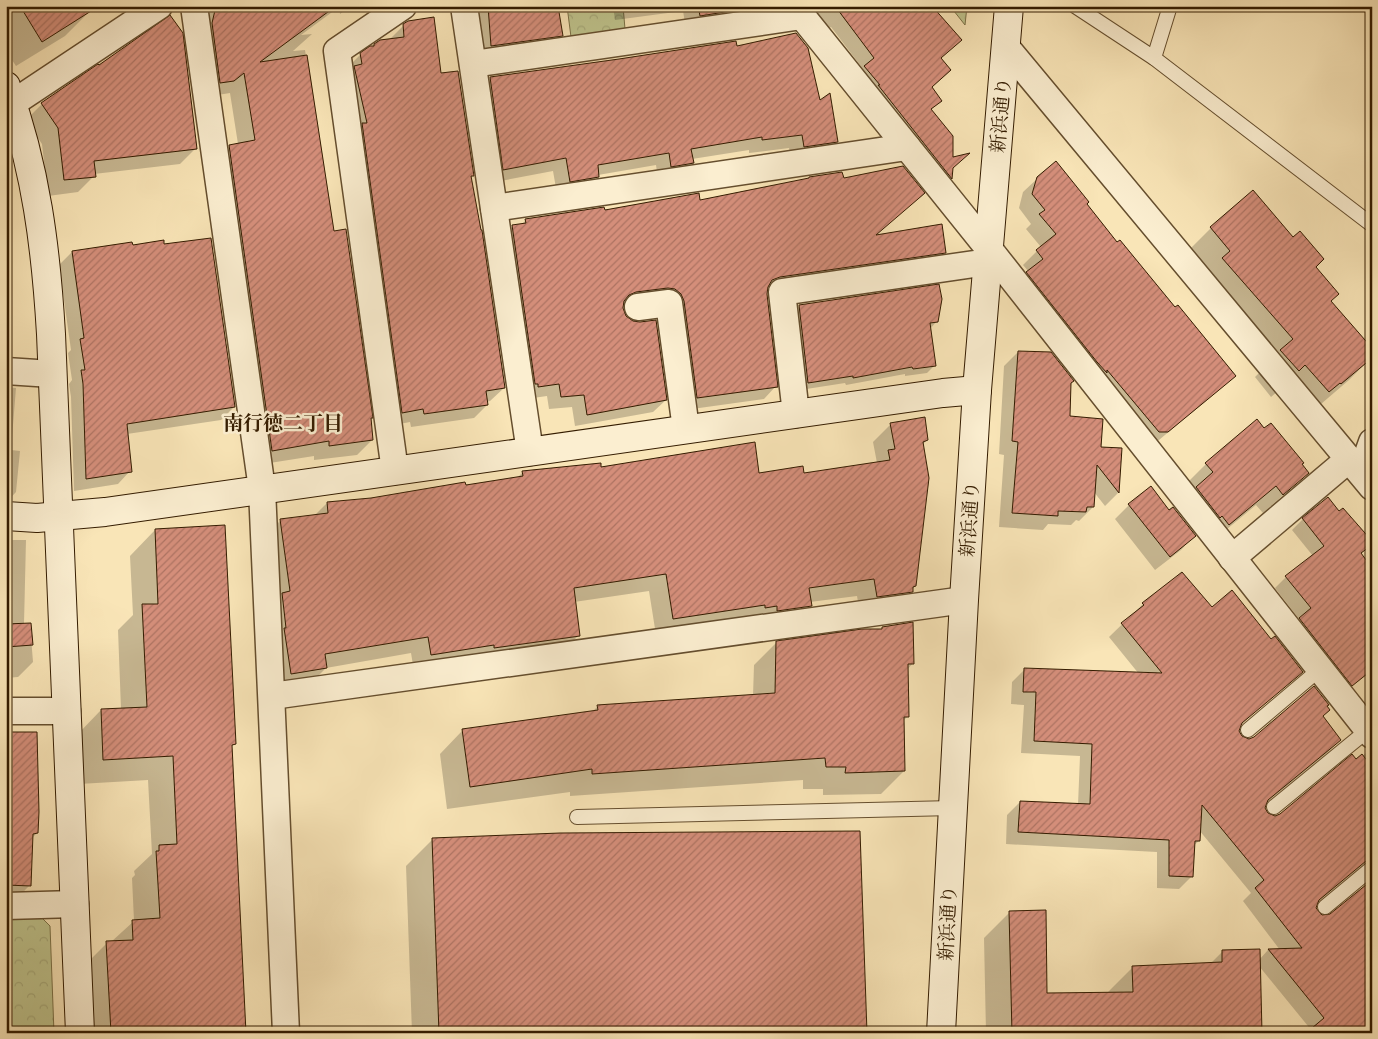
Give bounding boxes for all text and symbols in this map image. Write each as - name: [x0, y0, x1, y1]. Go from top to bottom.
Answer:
- street label: 新浜通り: [987, 76, 1016, 154]
- district label: 南行徳二丁目: [223, 412, 343, 437]
- street label: 新浜通り: [956, 480, 985, 558]
- street label: 新浜通り: [935, 885, 962, 962]

